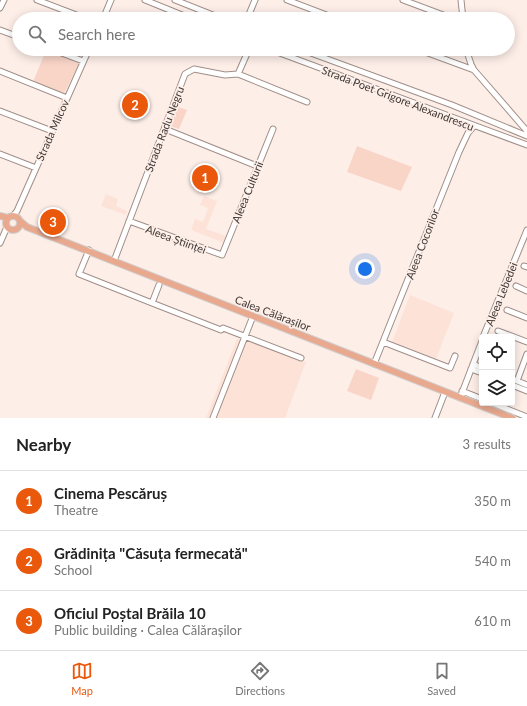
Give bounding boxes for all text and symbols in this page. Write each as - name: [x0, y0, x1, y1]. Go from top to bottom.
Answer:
- search box: [12, 12, 515, 56]
- icon: search: [26, 23, 48, 45]
- text: Search here: [58, 25, 135, 43]
- street label: Strada Poet Grigore Alexandrescu: [320, 63, 476, 133]
- street label: Strada Radu Negru: [142, 84, 186, 174]
- pin: 2: [122, 90, 148, 120]
- street label: Strada Milcov: [33, 97, 71, 163]
- street label: Aleea Culturii: [229, 159, 265, 225]
- pin: 1: [192, 163, 218, 193]
- pin: 3: [40, 207, 66, 237]
- street label: Aleea Cocorilor: [403, 207, 441, 281]
- street label: Aleea Științei: [144, 222, 208, 256]
- your location: [355, 259, 375, 279]
- street label: Aleea Lebedei: [482, 260, 520, 328]
- street label: Calea Călărașilor: [233, 293, 313, 333]
- map controls: [479, 334, 515, 406]
- button: locate: [479, 334, 515, 370]
- button: layers: [479, 370, 515, 406]
- text: Nearby: [16, 434, 71, 455]
- text: 3 results: [463, 436, 511, 452]
- text: Cinema Pescăruș: [54, 484, 167, 502]
- text: 1: [25, 493, 33, 509]
- text: 350 m: [474, 493, 511, 509]
- text: Theatre: [54, 502, 98, 518]
- text: Grădinița "Căsuța fermecată": [54, 544, 248, 562]
- text: 2: [25, 553, 33, 569]
- text: 540 m: [474, 553, 511, 569]
- text: School: [54, 562, 92, 578]
- text: Oficiul Poștal Brăila 10: [54, 604, 206, 622]
- text: 3: [25, 613, 33, 629]
- text: 610 m: [474, 613, 511, 629]
- text: Public building · Calea Călărașilor: [54, 622, 242, 638]
- tab: Map: [71, 660, 93, 697]
- tab: Directions: [235, 660, 285, 697]
- tab: Saved: [427, 660, 456, 697]

